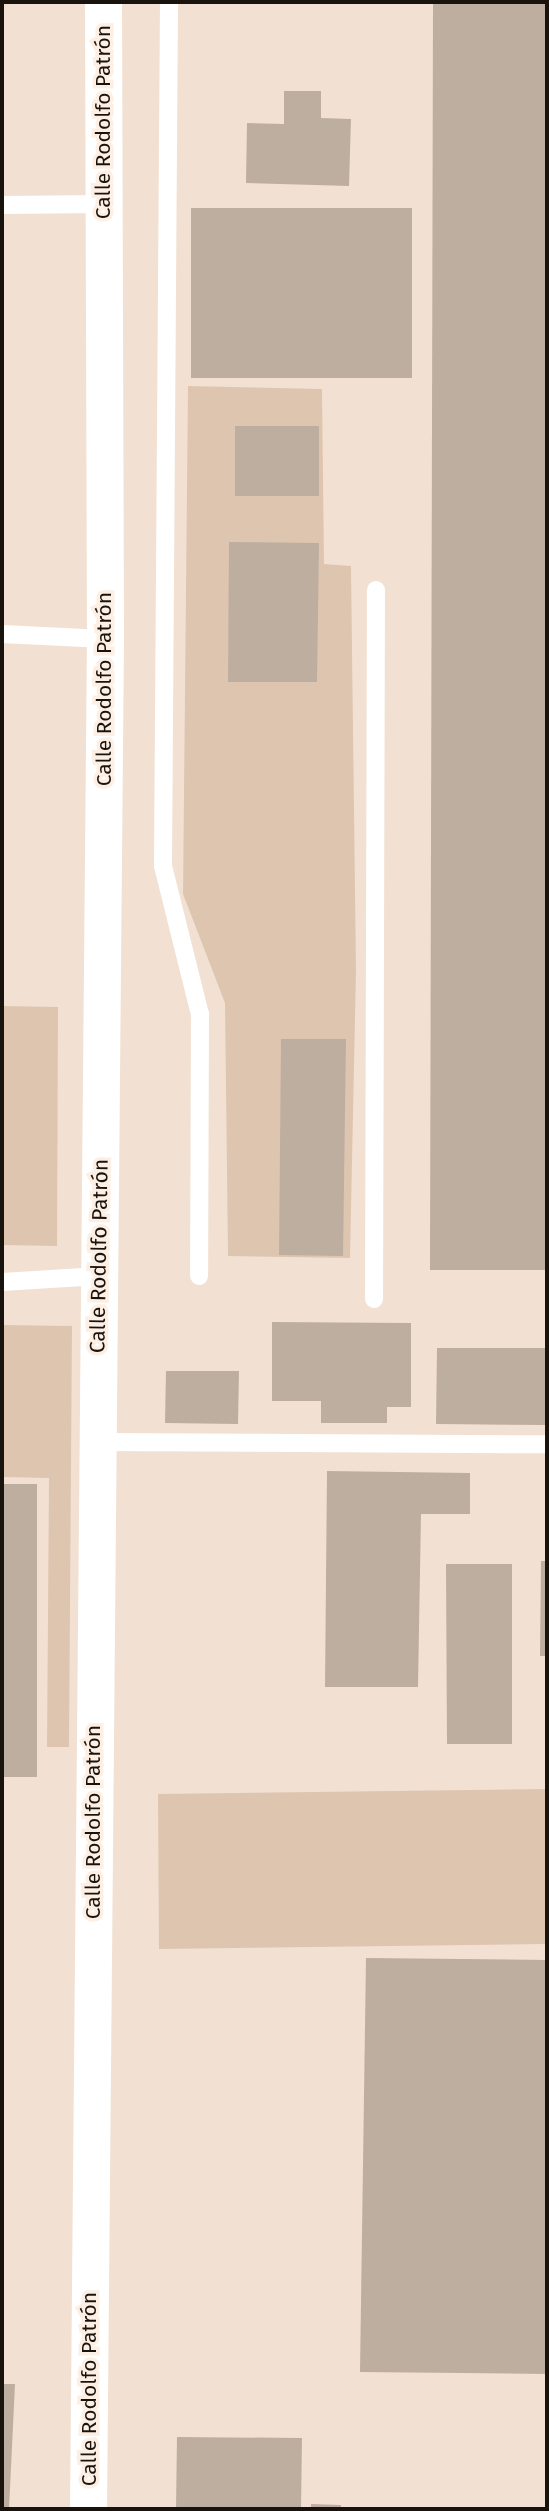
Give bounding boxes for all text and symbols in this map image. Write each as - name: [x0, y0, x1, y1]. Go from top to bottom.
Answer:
- street label: Calle Rodolfo Patrón: [90, 25, 116, 219]
- street label: Calle Rodolfo Patrón: [91, 592, 117, 786]
- street label: Calle Rodolfo Patrón: [85, 1159, 113, 1353]
- street label: Calle Rodolfo Patrón: [80, 1725, 106, 1919]
- street label: Calle Rodolfo Patrón: [76, 2292, 102, 2486]

